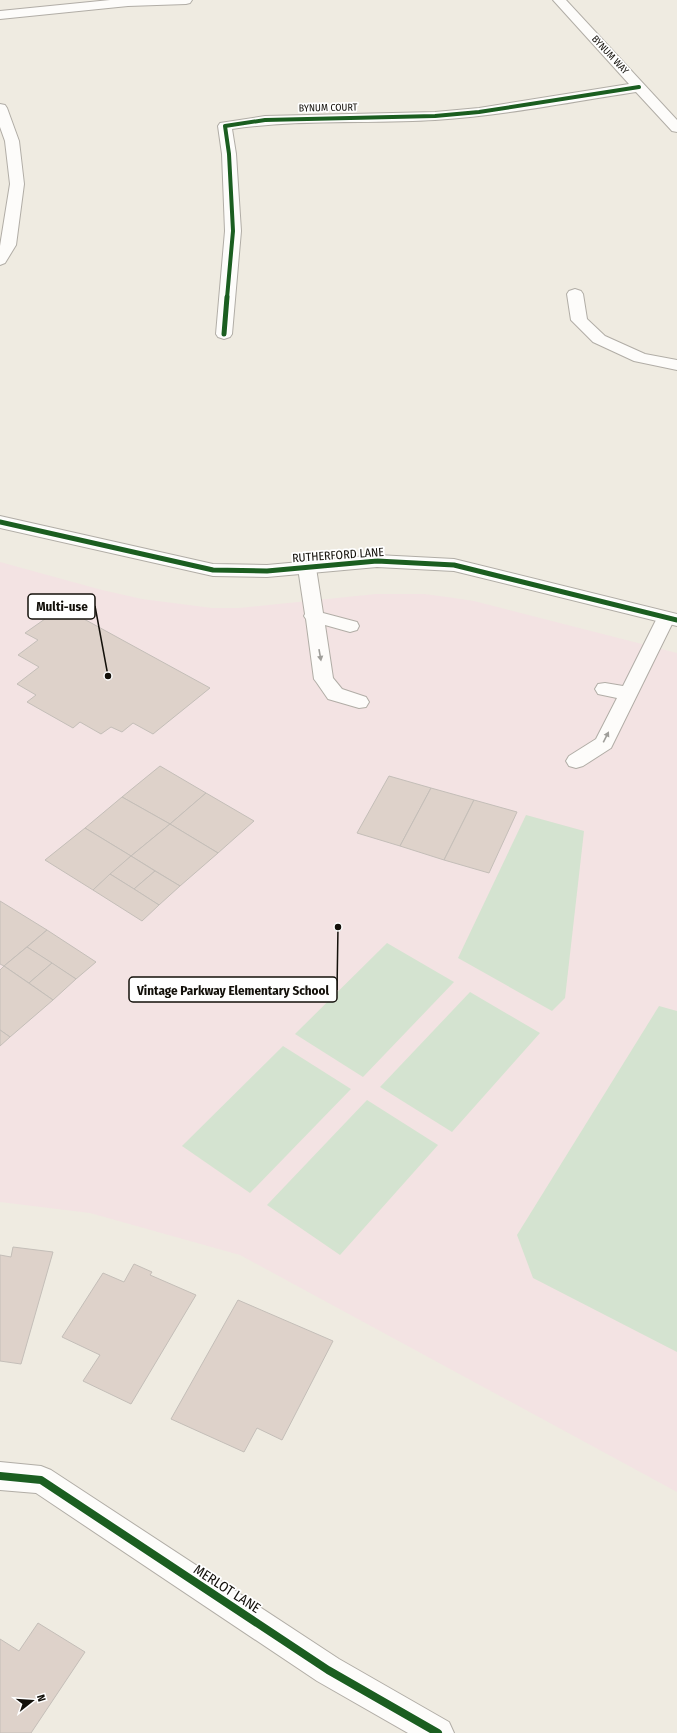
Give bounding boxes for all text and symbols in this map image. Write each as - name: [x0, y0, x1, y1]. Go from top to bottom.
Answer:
- street label: BYNUM WAY: [589, 33, 631, 77]
- street label: BYNUM COURT: [299, 101, 358, 115]
- street label: RUTHERFORD LANE: [292, 545, 385, 565]
- callout: Multi-use: [28, 594, 95, 619]
- text: Multi-use: [36, 599, 88, 614]
- one-way arrow: [317, 649, 323, 661]
- one-way arrow: [603, 731, 610, 743]
- callout: Vintage Parkway Elementary School: [129, 977, 337, 1002]
- text: Vintage Parkway Elementary School: [136, 983, 329, 998]
- street label: MERLOT LANE: [190, 1561, 264, 1617]
- north arrow: [12, 1681, 52, 1721]
- text: N: [34, 1693, 48, 1703]

